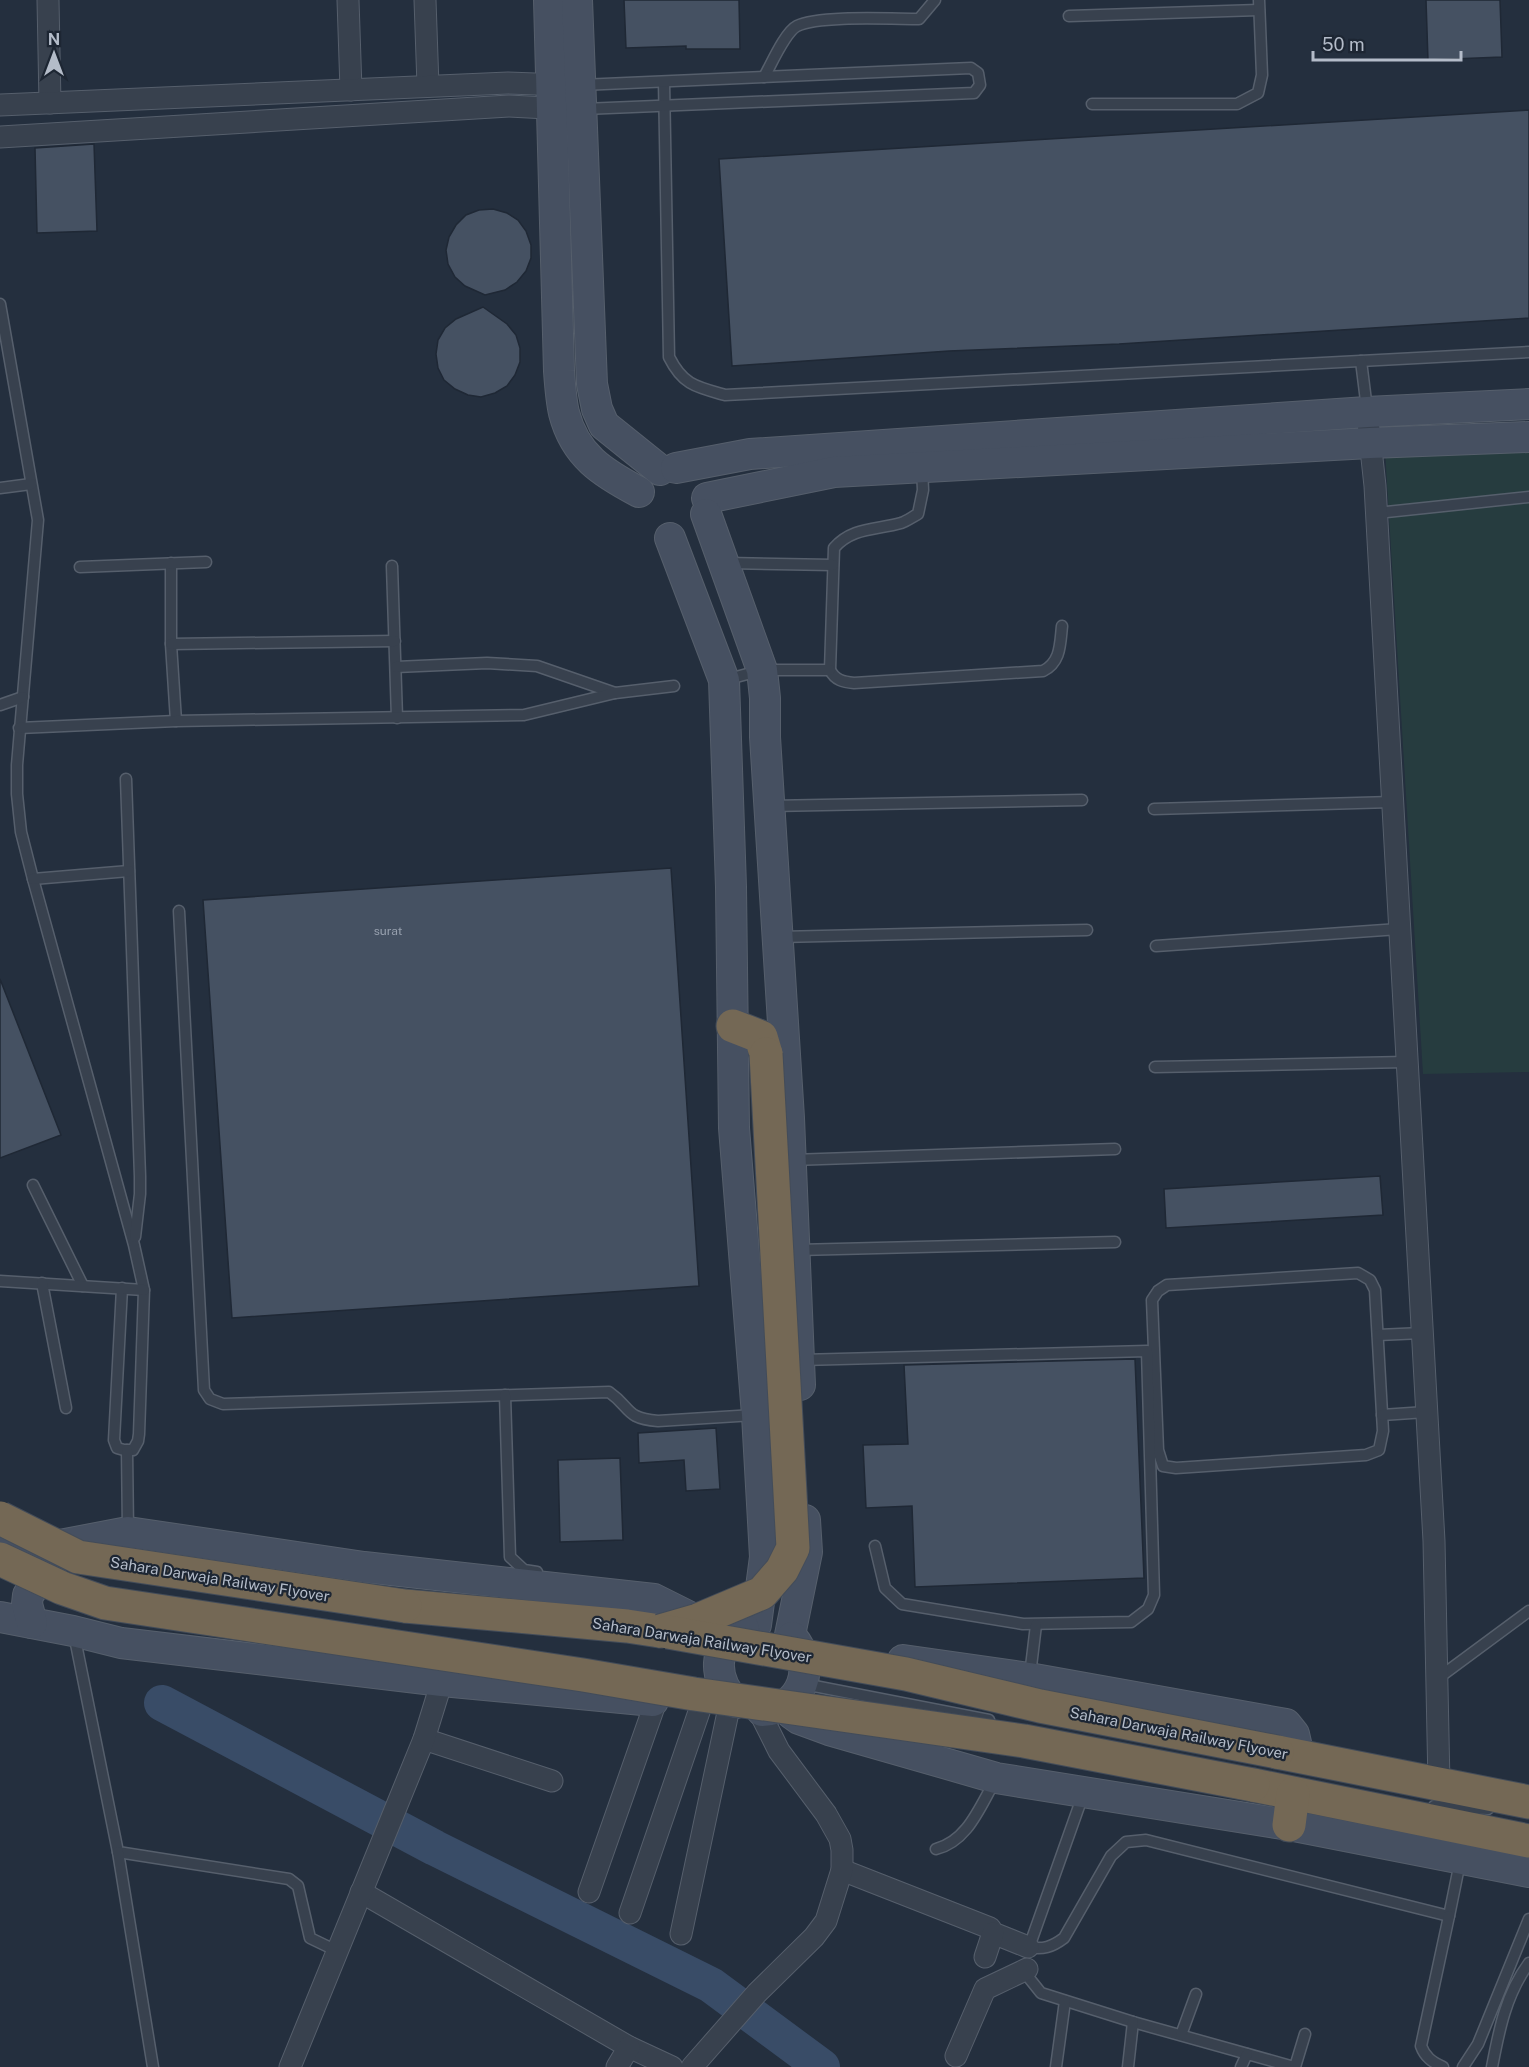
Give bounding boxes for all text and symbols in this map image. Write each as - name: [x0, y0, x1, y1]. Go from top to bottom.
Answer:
- north arrow: [24, 24, 84, 84]
- scale bar: [1313, 24, 1462, 62]
- text: N: [48, 30, 60, 49]
- text: 50 m: [1322, 34, 1365, 55]
- house number: surat: [374, 924, 403, 938]
- street label: Sahara Darwaja Railway Flyover: [109, 1553, 331, 1605]
- street label: Sahara Darwaja Railway Flyover: [591, 1614, 813, 1666]
- street label: Sahara Darwaja Railway Flyover: [1068, 1703, 1290, 1763]

